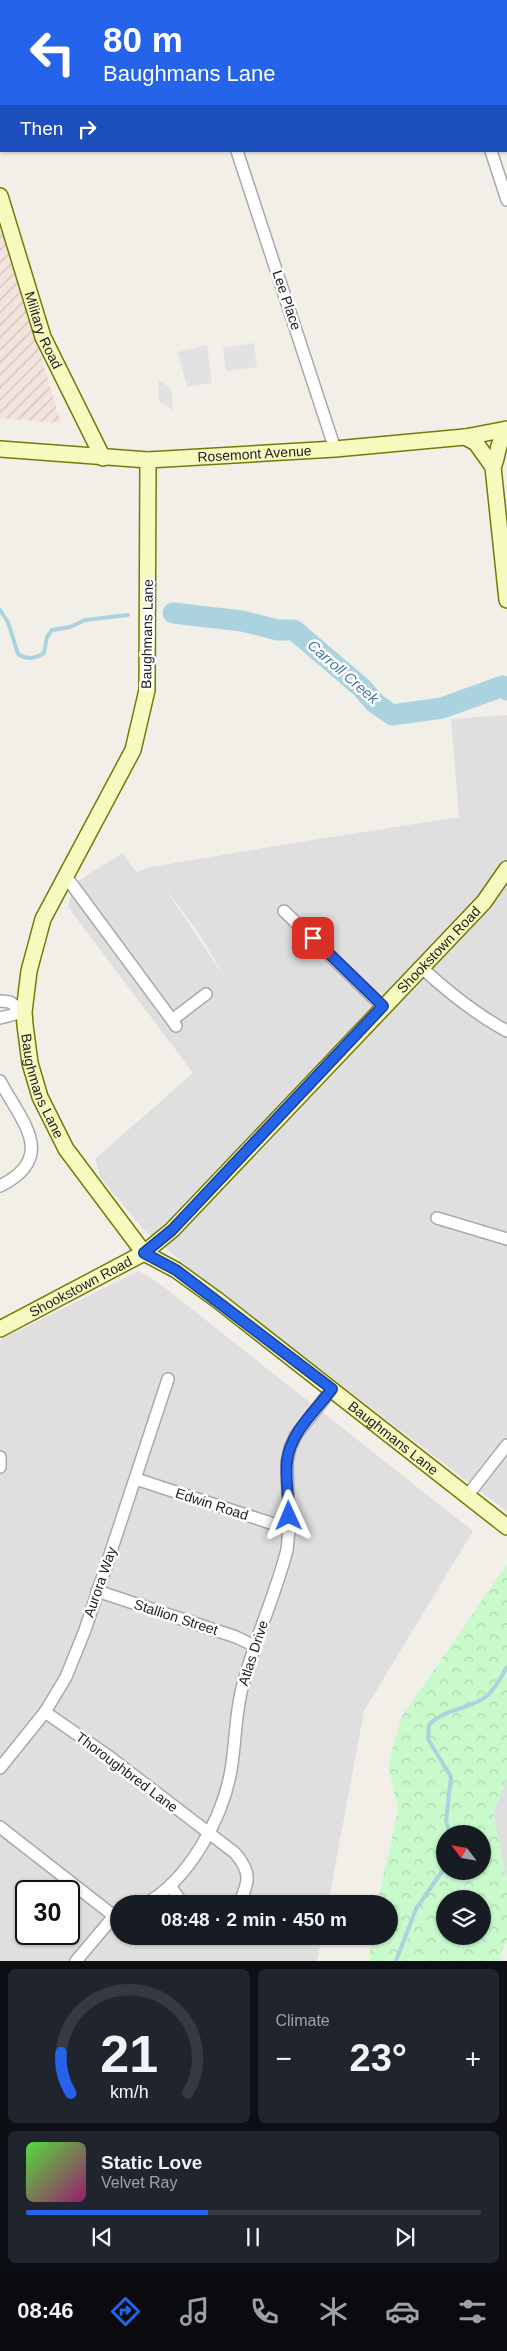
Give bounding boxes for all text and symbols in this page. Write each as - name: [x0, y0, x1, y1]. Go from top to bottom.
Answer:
- icon: left: [20, 20, 85, 85]
- text: 80 m: [103, 20, 183, 59]
- text: Baughmans Lane: [103, 61, 275, 86]
- icon: right: [73, 115, 101, 143]
- text: Then: [20, 118, 63, 139]
- street label: Lee Place: [269, 268, 305, 332]
- street label: Military Road: [22, 289, 65, 371]
- street label: Rosemont Avenue: [197, 442, 312, 465]
- street label: Baughmans Lane: [138, 579, 156, 689]
- water label: Carroll Creek: [304, 636, 383, 708]
- street label: Shookstown Road: [394, 903, 484, 996]
- pin: [292, 917, 334, 959]
- icon: arrive: [299, 924, 327, 952]
- street label: Baughmans Lane: [18, 1033, 67, 1141]
- street label: Shookstown Road: [26, 1253, 135, 1320]
- street label: Baughmans Lane: [345, 1398, 442, 1478]
- street label: Edwin Road: [174, 1485, 250, 1523]
- position arrow: [262, 1489, 314, 1541]
- street label: Aurora Way: [80, 1545, 120, 1619]
- street label: Stallion Street: [132, 1596, 220, 1638]
- street label: Atlas Drive: [235, 1618, 271, 1688]
- street label: Thoroughbred Lane: [73, 1729, 181, 1816]
- north arrow: [436, 1825, 491, 1880]
- map controls: [436, 1825, 491, 1945]
- speed limit sign: 30: [15, 1880, 80, 1945]
- button: layers: [436, 1890, 491, 1945]
- text: 08:48 · 2 min · 450 m: [161, 1909, 347, 1930]
- text: Climate: [276, 2012, 330, 2029]
- text: 21: [100, 2025, 158, 2083]
- text: 23°: [350, 2037, 407, 2079]
- text: −: [276, 2043, 292, 2074]
- text: +: [465, 2043, 481, 2074]
- text: km/h: [109, 2082, 148, 2102]
- text: Static Love: [101, 2152, 202, 2173]
- text: Velvet Ray: [101, 2174, 177, 2191]
- icon: previous: [88, 2223, 116, 2251]
- icon: pause: [239, 2223, 267, 2251]
- icon: next: [391, 2223, 419, 2251]
- icon: directions: [108, 2294, 143, 2329]
- icon: music: [177, 2294, 212, 2329]
- icon: phone: [247, 2294, 282, 2329]
- icon: climate: [316, 2294, 351, 2329]
- icon: car: [385, 2294, 420, 2329]
- icon: filters: [455, 2294, 490, 2329]
- text: 08:46: [17, 2298, 73, 2323]

